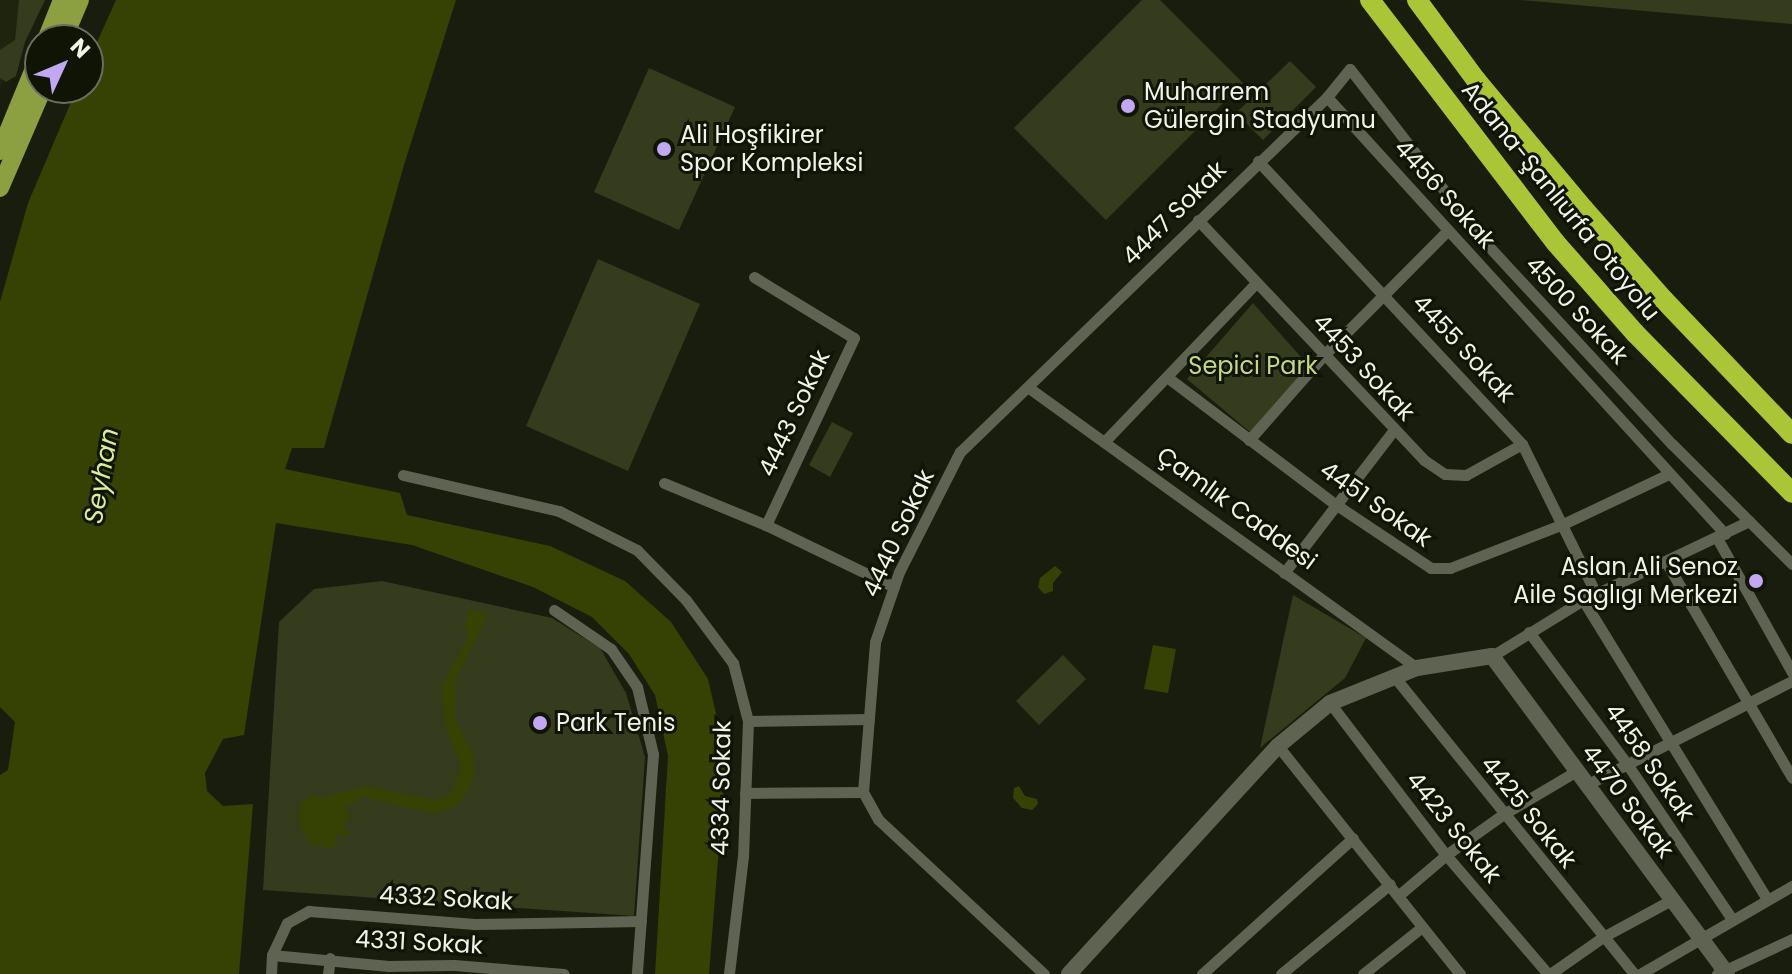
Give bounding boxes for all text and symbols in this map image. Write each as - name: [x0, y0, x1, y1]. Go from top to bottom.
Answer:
- north arrow: [24, 24, 104, 104]
- text: N: [63, 32, 97, 65]
- street label: Adana-Şanlıurfa Otoyolu: [1456, 76, 1666, 326]
- place label: Muharrem Gülergin Stadyumu: [1144, 78, 1376, 134]
- marker: Muharrem Gülergin Stadyumu: [1119, 97, 1137, 115]
- place label: Ali Hoşfikirer Spor Kompleksi: [680, 121, 863, 177]
- street label: 4456 Sokak: [1388, 133, 1502, 255]
- marker: Ali Hoşfikirer Spor Kompleksi: [655, 140, 673, 158]
- street label: 4447 Sokak: [1116, 155, 1232, 271]
- street label: 4500 Sokak: [1520, 250, 1634, 370]
- street label: 4455 Sokak: [1407, 288, 1521, 408]
- street label: 4453 Sokak: [1307, 307, 1421, 427]
- street label: 4443 Sokak: [752, 345, 836, 481]
- park label: Sepici Park: [1188, 352, 1318, 380]
- water label: Seyhan: [78, 426, 126, 526]
- street label: Çamlık Caddesi: [1151, 440, 1323, 576]
- street label: 4451 Sokak: [1315, 455, 1437, 553]
- street label: 4440 Sokak: [856, 465, 940, 601]
- place label: Aslan Ali Senoz Aile Saglıgı Merkezi: [1513, 553, 1738, 609]
- marker: Aslan Ali Senoz Aile Saglıgı Merkezi: [1745, 570, 1767, 592]
- street label: 4458 Sokak: [1599, 698, 1701, 826]
- place label: Park Tenis: [556, 709, 675, 737]
- marker: Park Tenis: [531, 714, 549, 732]
- street label: 4334 Sokak: [705, 720, 737, 856]
- street label: 4470 Sokak: [1576, 738, 1680, 864]
- street label: 4425 Sokak: [1475, 750, 1583, 874]
- street label: 4423 Sokak: [1400, 766, 1508, 888]
- street label: 4332 Sokak: [378, 880, 514, 916]
- street label: 4331 Sokak: [354, 924, 484, 960]

